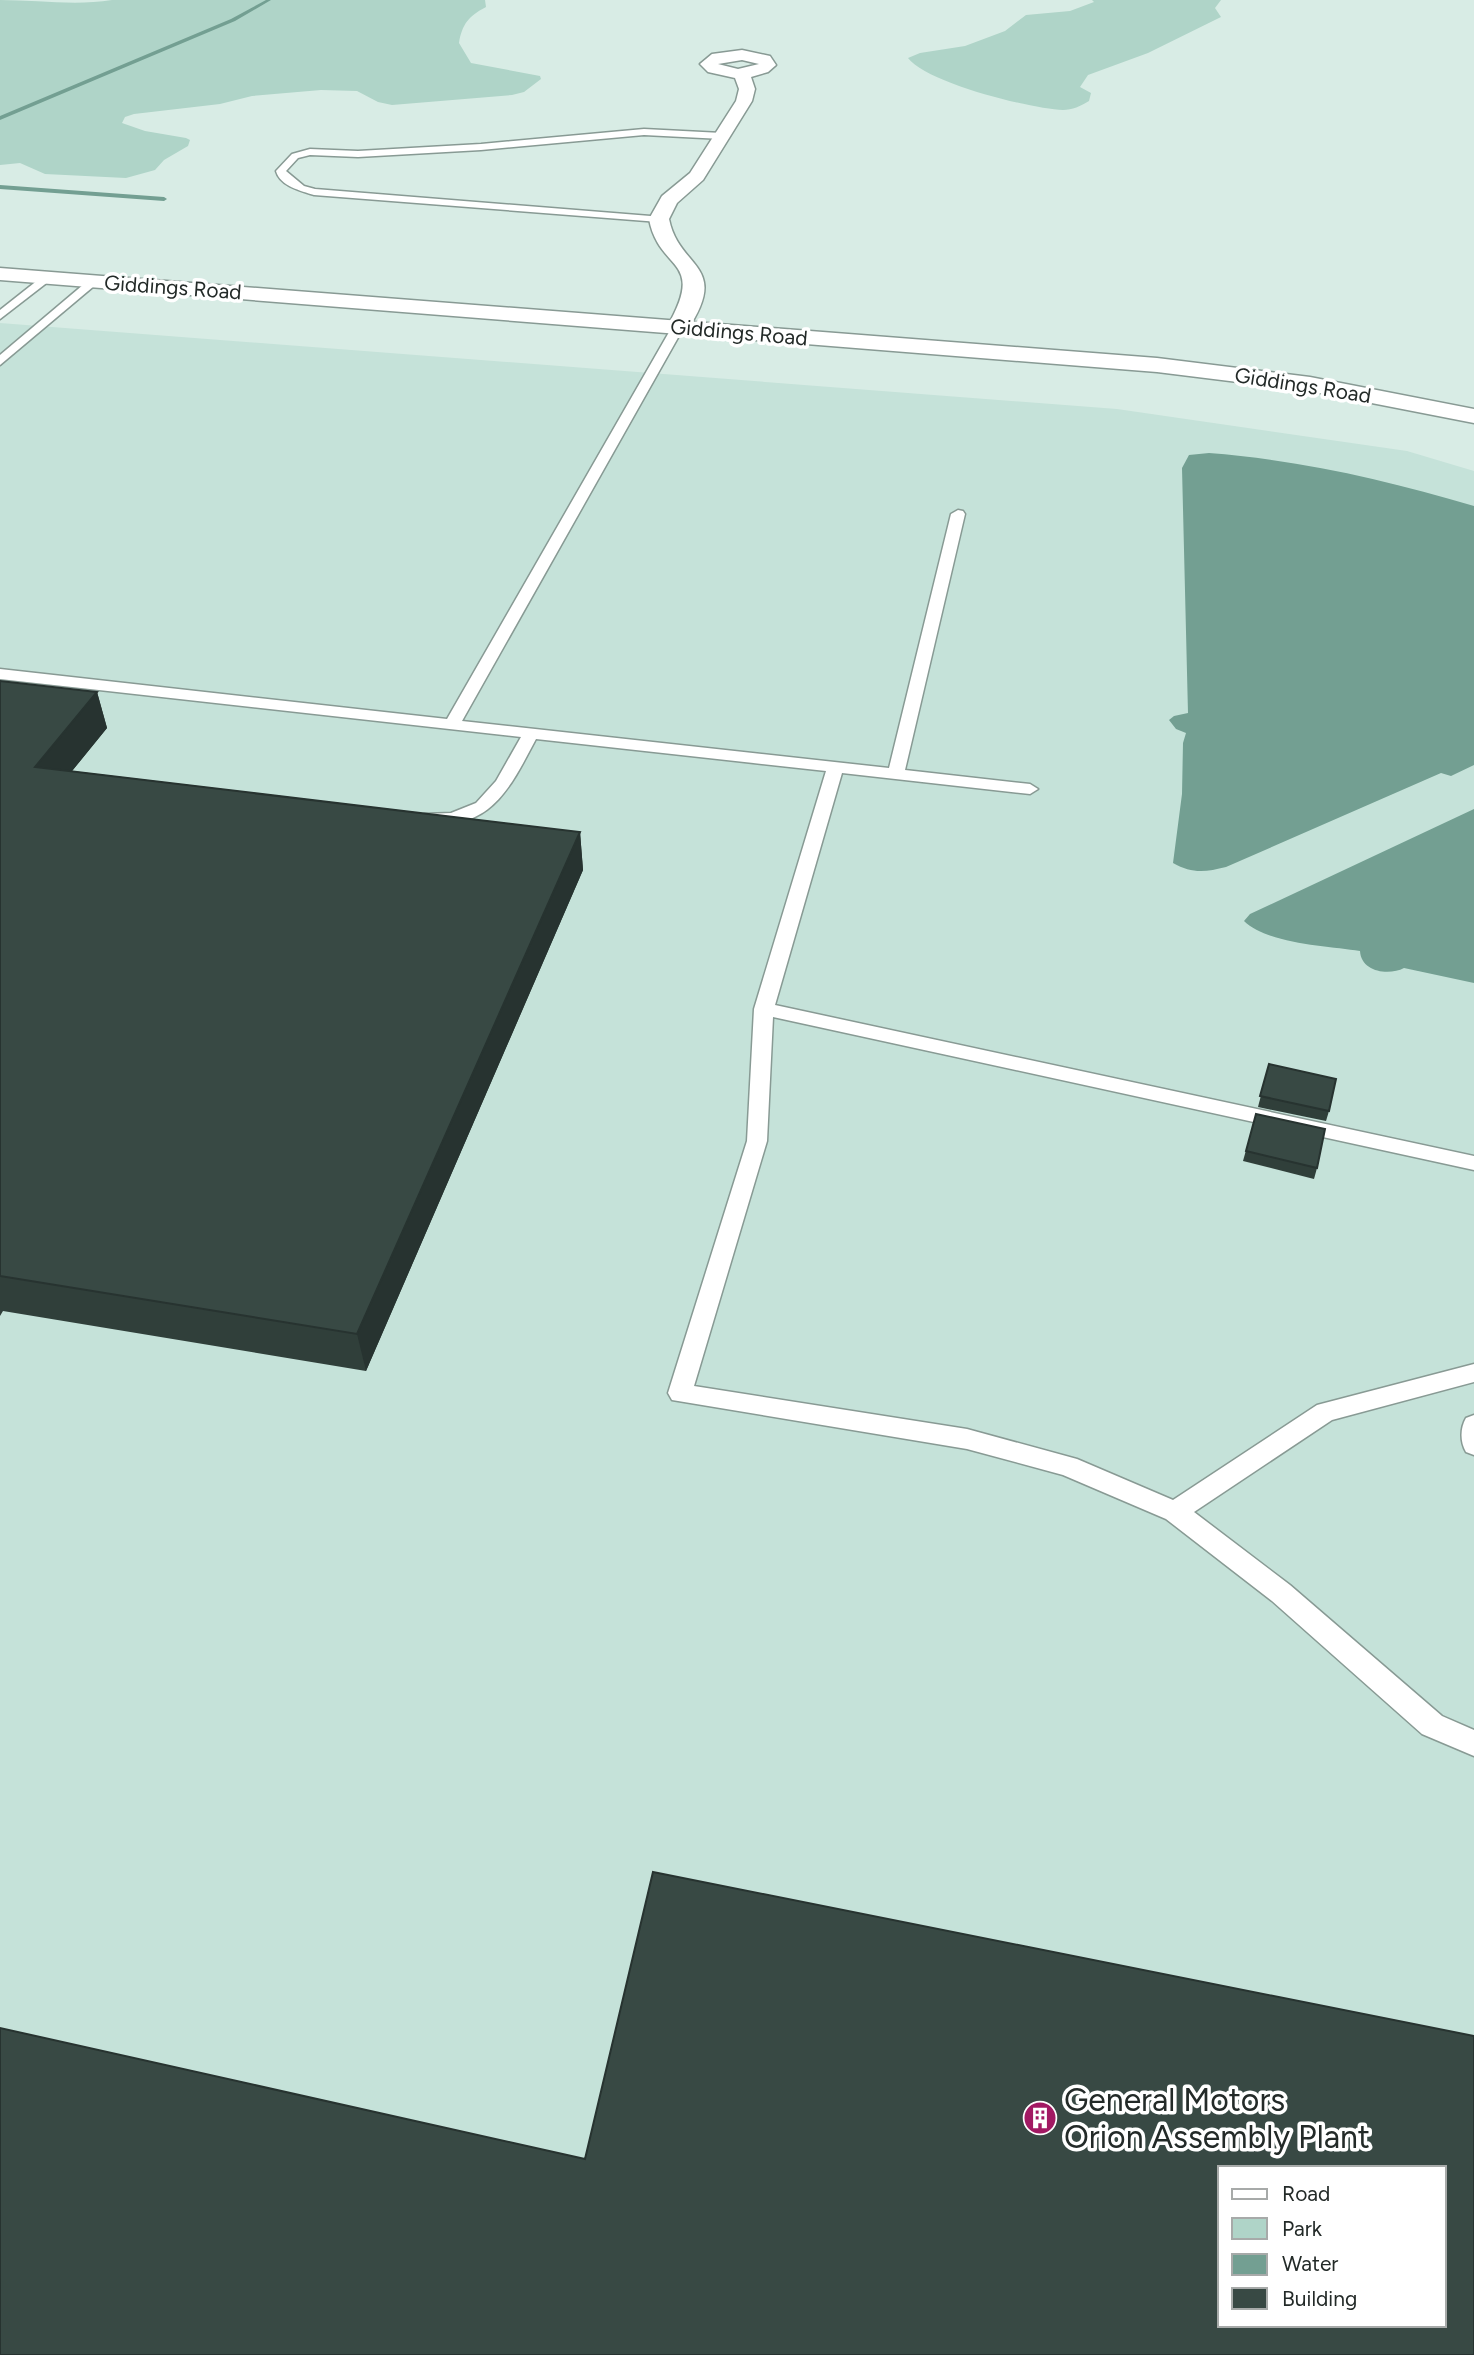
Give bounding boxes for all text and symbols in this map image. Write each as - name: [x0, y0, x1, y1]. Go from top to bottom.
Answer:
- street label: Giddings Road: [103, 270, 243, 304]
- street label: Giddings Road: [669, 314, 809, 350]
- street label: Giddings Road: [1233, 362, 1373, 408]
- place label: General Motors Orion Assembly Plant: [1064, 2081, 1370, 2156]
- building icon: General Motors Orion Assembly Plant: [1021, 2099, 1059, 2137]
- legend: [1218, 2166, 1446, 2327]
- text: Road: [1282, 2181, 1330, 2206]
- text: Park: [1282, 2216, 1323, 2241]
- text: Water: [1282, 2251, 1338, 2276]
- text: Building: [1282, 2286, 1357, 2311]

